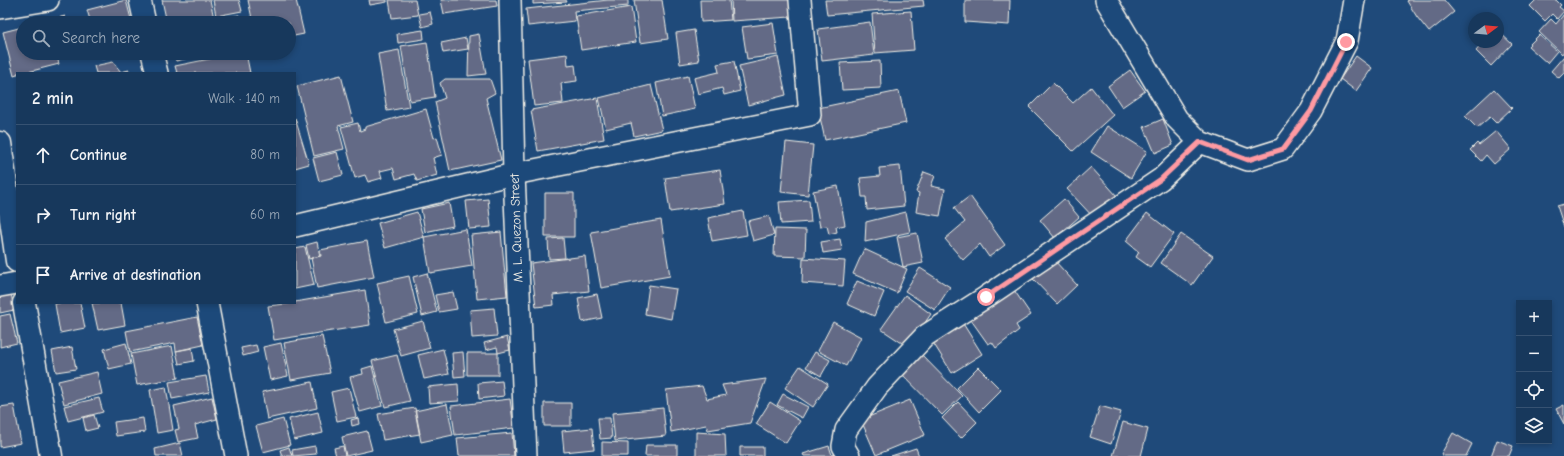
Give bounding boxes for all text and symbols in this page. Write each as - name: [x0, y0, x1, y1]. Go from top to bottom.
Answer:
- north arrow: [1468, 12, 1504, 48]
- search box: [16, 16, 296, 60]
- icon: search: [30, 27, 52, 49]
- text: Search here: [62, 29, 140, 47]
- route end: [1337, 33, 1355, 51]
- text: 2 min: [32, 89, 73, 108]
- text: Walk · 140 m: [208, 91, 280, 106]
- icon: ahead: [32, 144, 54, 166]
- text: Continue: [70, 146, 127, 164]
- text: 80 m: [250, 147, 280, 162]
- street label: M. L. Quezon Street: [507, 172, 525, 283]
- icon: right: [32, 204, 54, 226]
- text: Turn right: [70, 206, 136, 224]
- text: 60 m: [250, 207, 280, 222]
- icon: arrive: [32, 264, 54, 286]
- text: Arrive at destination: [70, 266, 201, 284]
- route start: [977, 288, 995, 306]
- map controls: [1516, 300, 1552, 444]
- button: +: [1516, 300, 1552, 336]
- button: −: [1516, 336, 1552, 372]
- button: locate: [1516, 372, 1552, 408]
- button: layers: [1516, 408, 1552, 444]

